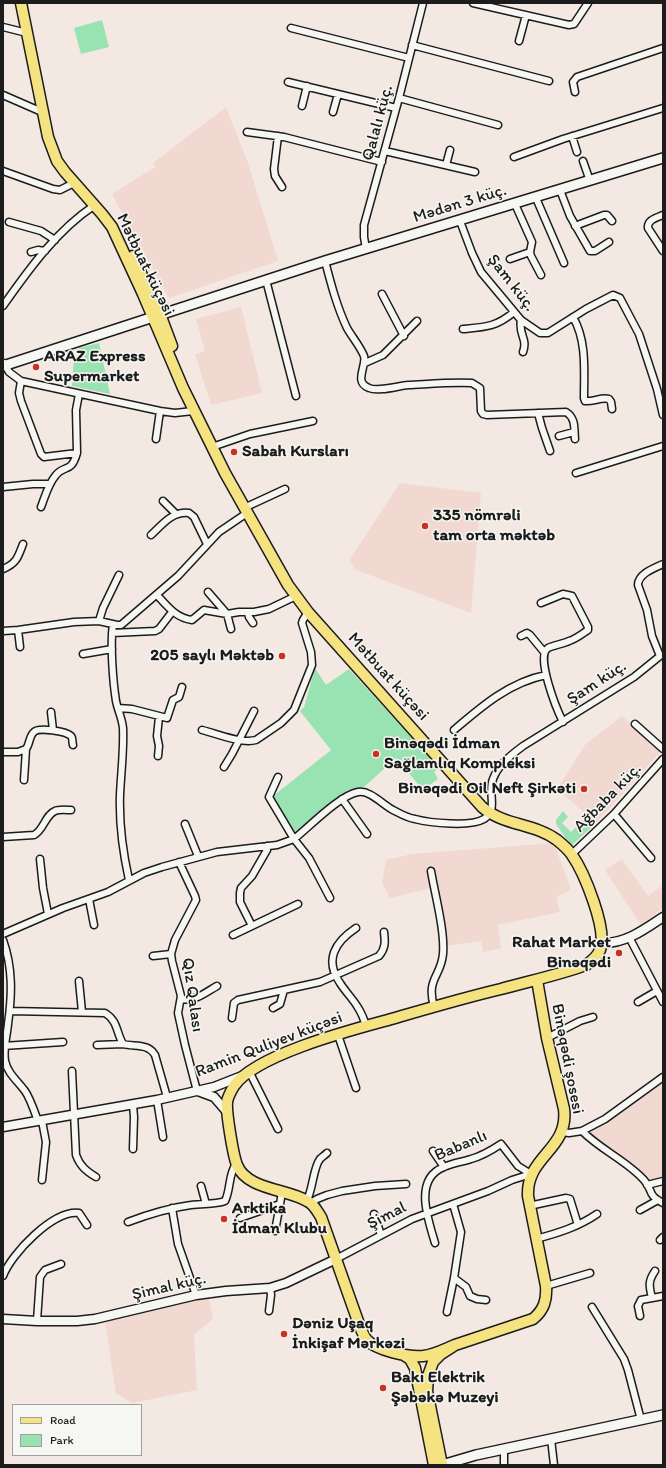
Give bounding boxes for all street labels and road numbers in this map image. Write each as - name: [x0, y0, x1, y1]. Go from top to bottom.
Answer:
- street label: Qalalı küç.: [358, 83, 398, 163]
- street label: Mədən 3 küç.: [411, 180, 509, 228]
- street label: Mətbuat küçəsi: [111, 210, 179, 320]
- street label: Şam küç.: [482, 250, 540, 316]
- street label: Mətbuat küçəsi: [343, 629, 433, 725]
- street label: Şam küç.: [563, 656, 631, 710]
- street label: Ağbaba küç.: [570, 759, 646, 837]
- street label: Qız Qalası: [177, 957, 207, 1033]
- street label: Binəqədi şosesi: [546, 1002, 588, 1116]
- street label: Ramin Quliyev küçəsi: [193, 1008, 345, 1082]
- street label: Babanlı: [432, 1126, 490, 1166]
- street label: Şimal: [364, 1198, 410, 1234]
- street label: Şimal küç.: [130, 1269, 208, 1305]

